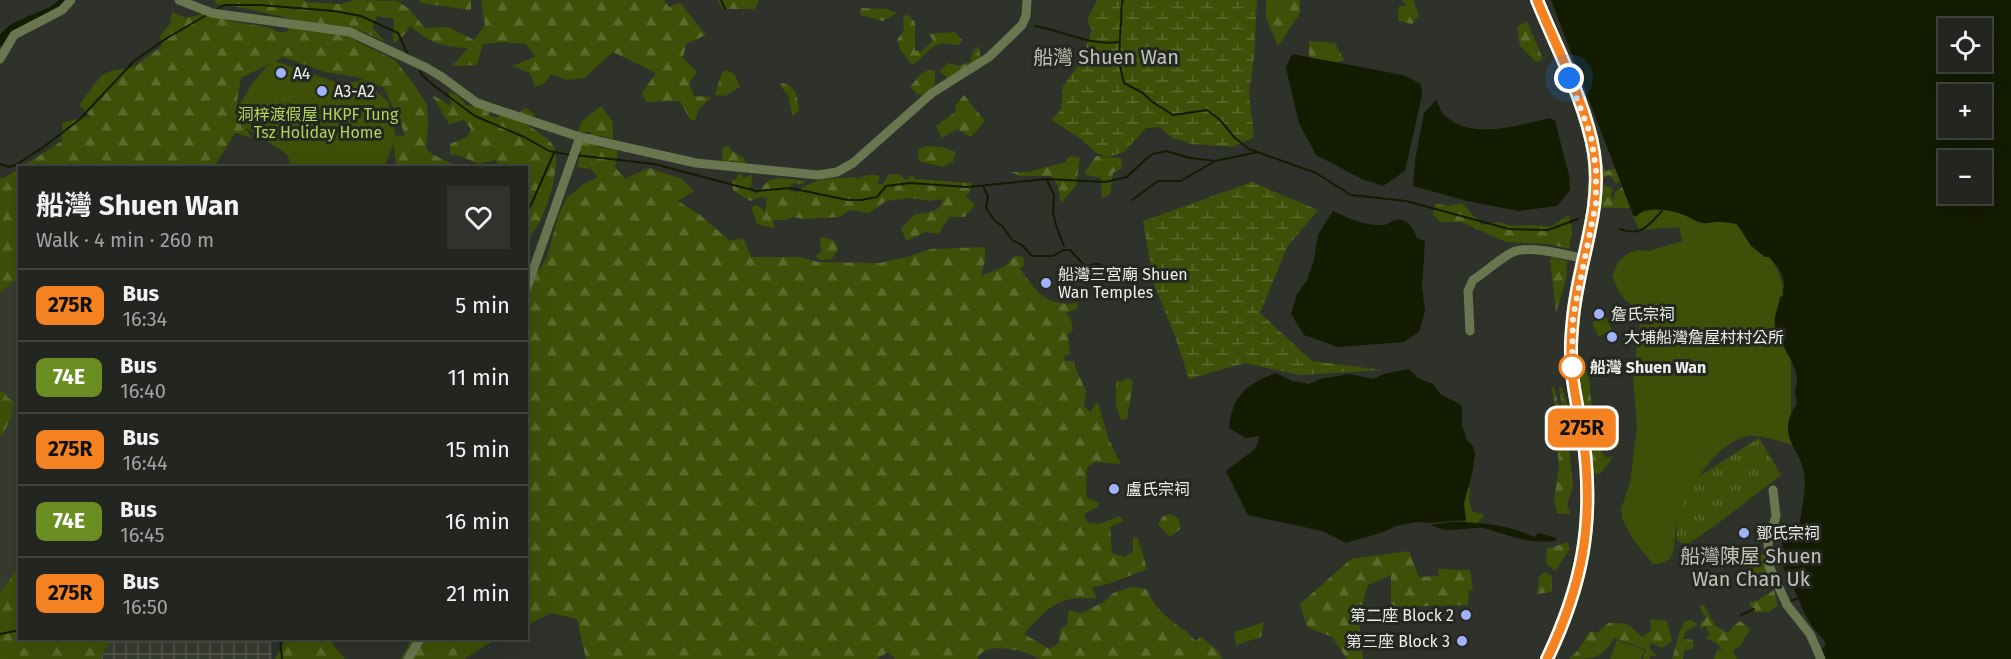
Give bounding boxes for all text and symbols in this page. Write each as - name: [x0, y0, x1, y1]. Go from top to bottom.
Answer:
- map controls: [1938, 18, 1992, 204]
- button: locate: [1938, 18, 1992, 72]
- district label: 船灣 Shuen Wan: [1033, 45, 1179, 69]
- your location: [1554, 63, 1584, 93]
- place label: A4: [293, 64, 311, 83]
- marker: A4: [274, 66, 288, 80]
- place label: A3-A2: [334, 82, 375, 101]
- marker: A3-A2: [315, 84, 329, 98]
- button: +: [1938, 84, 1992, 138]
- park label: 洞梓渡假屋 HKPF Tung Tsz Holiday Home: [238, 105, 399, 142]
- button: −: [1938, 150, 1992, 204]
- button: heart: [447, 186, 510, 249]
- text: 船灣 Shuen Wan: [36, 189, 239, 222]
- text: Walk · 4 min · 260 m: [36, 228, 214, 252]
- place label: 船灣三宮廟 Shuen Wan Temples: [1058, 265, 1188, 302]
- marker: 船灣三宮廟 Shuen Wan Temples: [1039, 276, 1053, 290]
- text: Bus: [122, 280, 159, 307]
- text: 275R: [48, 292, 92, 318]
- text: 5 min: [455, 292, 510, 319]
- place label: 詹氏宗祠: [1611, 305, 1675, 324]
- text: 16:34: [122, 307, 167, 331]
- marker: 詹氏宗祠: [1592, 307, 1606, 321]
- place label: 大埔船灣詹屋村村公所: [1624, 328, 1784, 347]
- marker: 大埔船灣詹屋村村公所: [1605, 330, 1619, 344]
- text: Bus: [120, 352, 157, 379]
- marker: 船灣 Shuen Wan: [1559, 354, 1585, 380]
- place label: 船灣 Shuen Wan: [1590, 358, 1706, 377]
- text: 74E: [53, 364, 85, 390]
- text: 11 min: [447, 364, 510, 391]
- text: 16:40: [120, 379, 166, 403]
- line badge: 275R: [1540, 408, 1624, 448]
- text: 275R: [1560, 415, 1604, 441]
- text: Bus: [122, 424, 159, 451]
- text: 275R: [48, 436, 92, 462]
- text: 15 min: [446, 436, 510, 463]
- text: 16:44: [122, 451, 168, 475]
- place label: 盧氏宗祠: [1126, 480, 1190, 499]
- marker: 盧氏宗祠: [1107, 482, 1121, 496]
- text: Bus: [120, 496, 157, 523]
- text: 74E: [53, 508, 85, 534]
- text: 16 min: [445, 508, 510, 535]
- text: 16:45: [120, 523, 164, 547]
- place label: 鄧氏宗祠: [1756, 524, 1820, 543]
- marker: 鄧氏宗祠: [1737, 526, 1751, 540]
- district label: 船灣陳屋 Shuen Wan Chan Uk: [1680, 544, 1822, 591]
- text: Bus: [122, 568, 159, 595]
- text: 275R: [48, 580, 92, 606]
- text: 21 min: [446, 580, 510, 607]
- text: 16:50: [122, 595, 168, 619]
- place label: 第二座 Block 2: [1350, 606, 1454, 625]
- marker: 第二座 Block 2: [1459, 608, 1473, 622]
- place label: 第三座 Block 3: [1346, 632, 1450, 651]
- marker: 第三座 Block 3: [1455, 634, 1469, 648]

